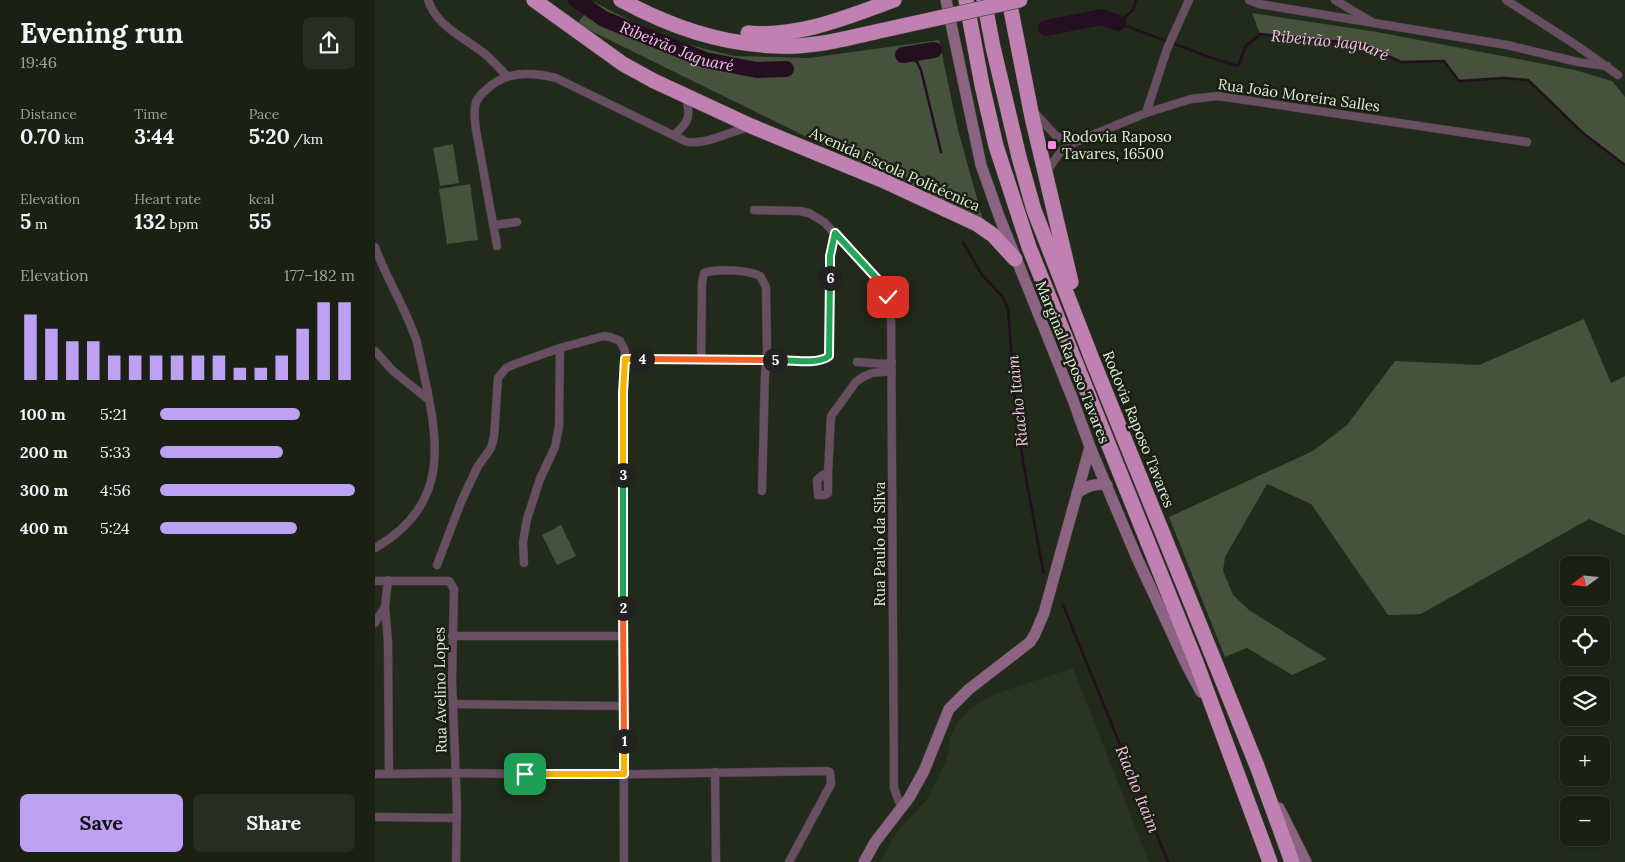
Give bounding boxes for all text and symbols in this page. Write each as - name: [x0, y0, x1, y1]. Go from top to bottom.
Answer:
- text: Evening run: [20, 15, 183, 51]
- button: share: [303, 17, 355, 69]
- water label: Ribeirão Jaguaré: [617, 17, 736, 75]
- water label: Ribeirão Jaguaré: [1270, 25, 1393, 65]
- text: 19:46: [20, 52, 57, 72]
- street label: Rua João Moreira Salles: [1217, 74, 1381, 116]
- text: Distance: [20, 105, 77, 123]
- text: Time: [134, 105, 167, 123]
- text: Pace: [249, 105, 279, 123]
- street label: Avenida Escola Politécnica: [806, 122, 983, 215]
- text: 0.70: [20, 123, 61, 150]
- text: 3:44: [134, 123, 175, 150]
- text: 5:20: [249, 123, 290, 150]
- place label: Rodovia Raposo Tavares, 16500: [1062, 127, 1172, 163]
- text: km: [61, 130, 84, 148]
- text: /km: [290, 130, 323, 148]
- marker: Rodovia Raposo Tavares, 16500: [1046, 139, 1058, 151]
- text: Elevation: [20, 190, 80, 208]
- text: Heart rate: [134, 190, 201, 208]
- text: kcal: [249, 190, 275, 208]
- text: 5: [20, 208, 31, 235]
- text: 132: [134, 208, 166, 235]
- text: 55: [249, 208, 271, 235]
- text: m: [31, 215, 48, 233]
- text: bpm: [166, 215, 199, 233]
- text: Elevation: [20, 265, 89, 285]
- text: 177–182 m: [284, 265, 355, 285]
- pin: 6: [817, 266, 843, 290]
- text: 6: [826, 269, 835, 287]
- pin: [867, 276, 909, 318]
- street label: Marginal Raposo Tavares: [1032, 278, 1114, 446]
- icon: check: [874, 283, 902, 311]
- pin: 4: [629, 346, 655, 372]
- pin: 5: [763, 348, 787, 372]
- street label: Rodovia Raposo Tavares: [1099, 348, 1179, 510]
- text: 4: [639, 350, 646, 368]
- text: 5: [772, 351, 779, 369]
- water label: Riacho Itaim: [1002, 354, 1032, 448]
- text: 100 m: [20, 404, 66, 424]
- text: 5:21: [100, 404, 127, 424]
- text: 200 m: [20, 442, 68, 462]
- text: 5:33: [100, 442, 131, 462]
- pin: 3: [611, 462, 635, 488]
- text: 3: [620, 466, 627, 484]
- text: 300 m: [20, 480, 68, 500]
- text: 4:56: [100, 480, 131, 500]
- street label: Rua Paulo da Silva: [870, 481, 889, 606]
- text: 400 m: [20, 518, 68, 538]
- text: 5:24: [100, 518, 130, 538]
- north arrow: [1560, 556, 1610, 606]
- map controls: [1560, 556, 1610, 846]
- pin: 2: [611, 596, 635, 620]
- text: 2: [620, 599, 627, 617]
- button: locate: [1560, 616, 1610, 666]
- street label: Rua Avelino Lopes: [429, 627, 451, 753]
- button: layers: [1560, 676, 1610, 726]
- pin: 1: [611, 728, 637, 754]
- text: 1: [622, 732, 627, 750]
- button: +: [1560, 736, 1610, 786]
- water label: Riacho Itaim: [1111, 743, 1165, 835]
- pin: [504, 753, 546, 795]
- icon: arrive: [511, 760, 539, 788]
- button: Save: [20, 794, 183, 852]
- button: Share: [193, 794, 355, 852]
- button: −: [1560, 796, 1610, 846]

